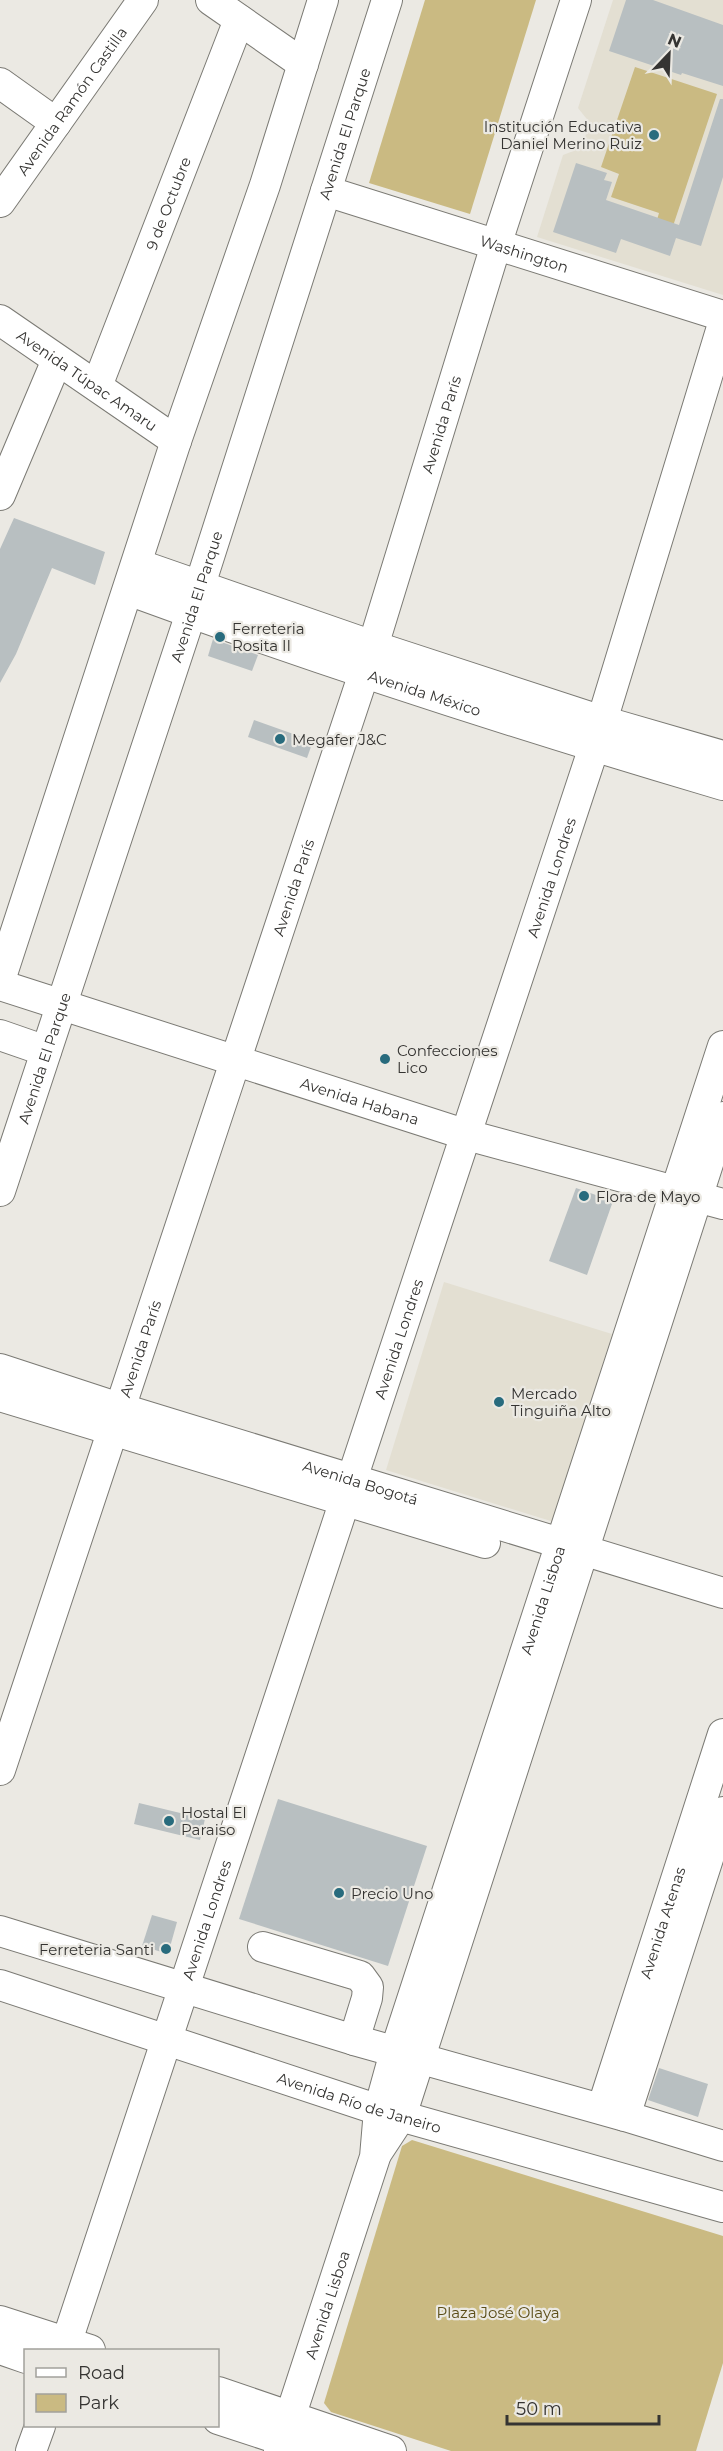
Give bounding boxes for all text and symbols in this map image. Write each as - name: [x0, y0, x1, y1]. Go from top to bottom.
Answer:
- street label: Avenida Ramón Castilla: [13, 23, 131, 179]
- north arrow: [639, 24, 699, 84]
- text: N: [665, 29, 684, 52]
- street label: Avenida El Parque: [314, 65, 374, 202]
- place label: Institución Educativa Daniel Merino Ruiz: [484, 117, 642, 153]
- marker: Institución Educativa Daniel Merino Ruiz: [647, 128, 661, 142]
- street label: 9 de Octubre: [141, 154, 195, 253]
- street label: Washington: [478, 231, 571, 276]
- street label: Avenida Túpac Amaru: [14, 325, 161, 435]
- street label: Avenida París: [417, 373, 465, 476]
- street label: Avenida El Parque: [166, 528, 226, 665]
- place label: Ferreteria Rosita II: [232, 619, 305, 655]
- marker: Ferreteria Rosita II: [213, 630, 227, 644]
- street label: Avenida México: [366, 665, 484, 720]
- place label: Megafer J&C: [292, 730, 387, 749]
- marker: Megafer J&C: [273, 732, 287, 746]
- street label: Avenida Londres: [522, 815, 580, 940]
- street label: Avenida París: [268, 836, 318, 938]
- street label: Avenida El Parque: [13, 990, 74, 1126]
- place label: Confecciones Lico: [397, 1041, 497, 1077]
- marker: Confecciones Lico: [378, 1052, 392, 1066]
- street label: Avenida Habana: [298, 1073, 422, 1129]
- place label: Flora de Mayo: [596, 1187, 700, 1206]
- marker: Flora de Mayo: [577, 1189, 591, 1203]
- street label: Avenida Londres: [370, 1276, 427, 1401]
- street label: Avenida París: [115, 1298, 165, 1400]
- place label: Mercado Tinguiña Alto: [511, 1384, 611, 1420]
- marker: Mercado Tinguiña Alto: [492, 1395, 506, 1409]
- street label: Avenida Bogotá: [301, 1455, 421, 1509]
- street label: Avenida Lisboa: [516, 1543, 569, 1657]
- place label: Hostal El Paraiso: [181, 1803, 247, 1839]
- marker: Hostal El Paraiso: [162, 1814, 176, 1828]
- street label: Avenida Londres: [178, 1857, 235, 1982]
- street label: Avenida Atenas: [635, 1864, 689, 1981]
- place label: Precio Uno: [351, 1884, 433, 1903]
- marker: Precio Uno: [332, 1886, 346, 1900]
- place label: Ferreteria Santi: [39, 1940, 154, 1959]
- marker: Ferreteria Santi: [159, 1942, 173, 1956]
- street label: Avenida Río de Janeiro: [275, 2068, 443, 2137]
- street label: Avenida Lisboa: [300, 2248, 353, 2361]
- park label: Plaza José Olaya: [436, 2303, 560, 2322]
- legend: [24, 2349, 219, 2427]
- text: Road: [78, 2362, 125, 2384]
- scale bar: [507, 2388, 658, 2426]
- text: Park: [78, 2392, 119, 2414]
- text: 50 m: [516, 2398, 562, 2420]

